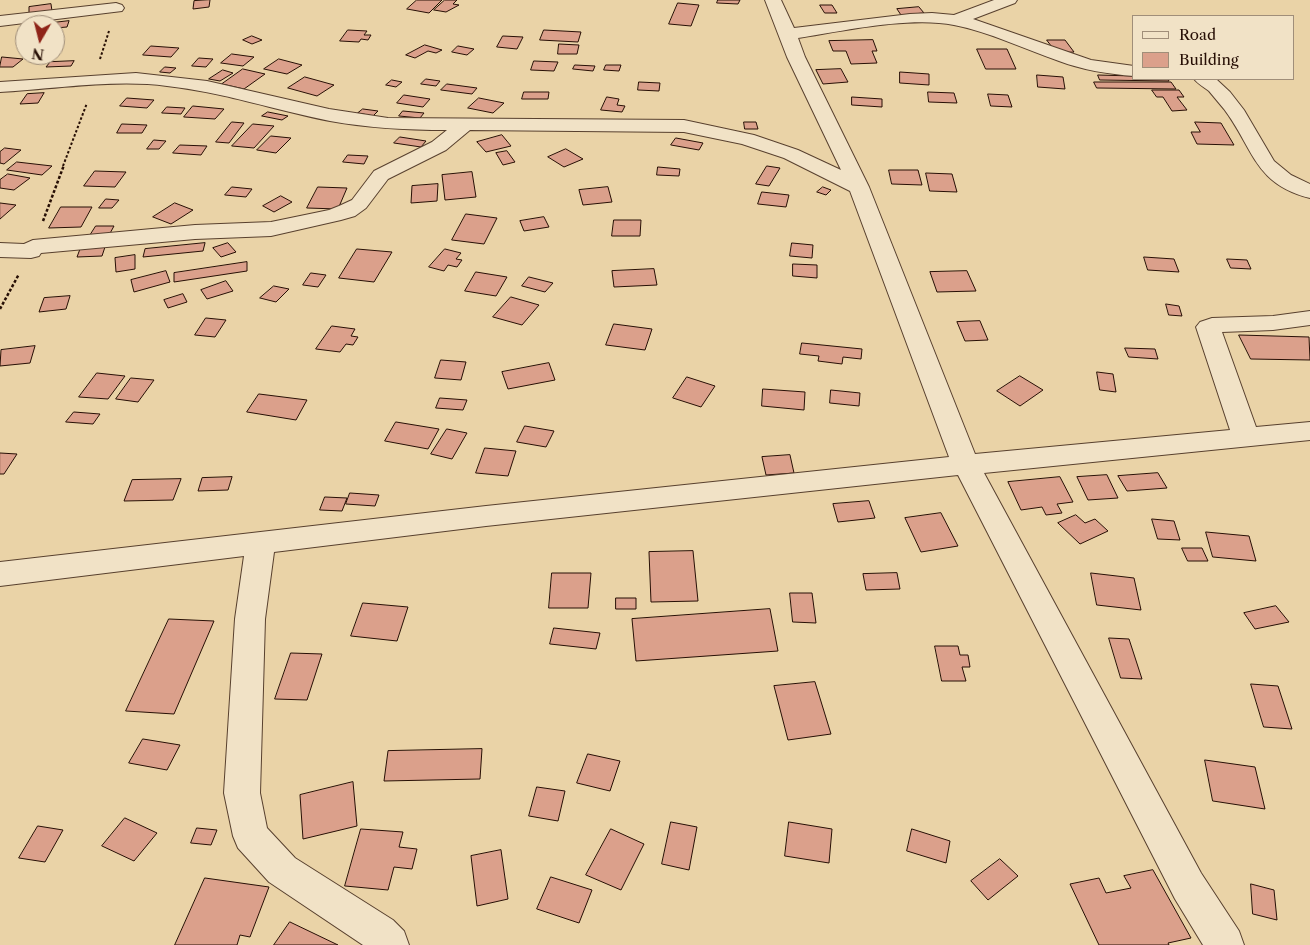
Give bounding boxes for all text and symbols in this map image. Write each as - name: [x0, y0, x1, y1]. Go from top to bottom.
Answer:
- north arrow: [15, 15, 65, 65]
- legend: [1132, 15, 1295, 80]
- text: Road: [1179, 25, 1216, 44]
- text: N: [31, 44, 45, 64]
- text: Building: [1179, 50, 1239, 69]

